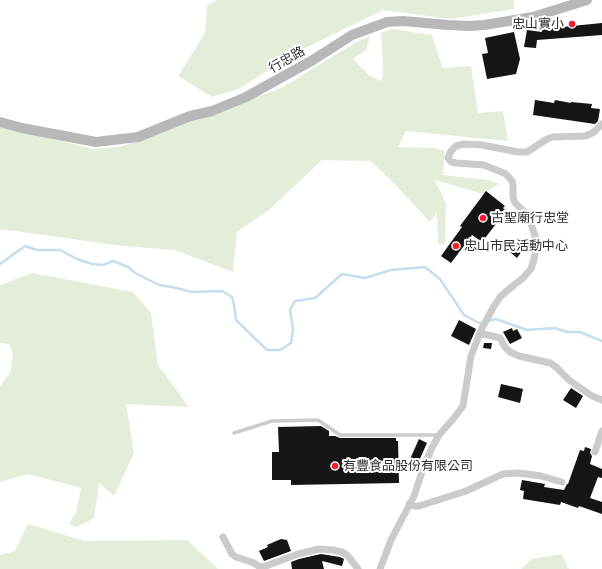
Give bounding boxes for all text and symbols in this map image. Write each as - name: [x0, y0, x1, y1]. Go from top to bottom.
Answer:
- place label: 忠山實小: [512, 16, 564, 32]
- marker: 忠山實小: [567, 19, 577, 29]
- street label: 行忠路: [266, 43, 308, 77]
- place label: 古聖廟行忠堂: [491, 210, 569, 226]
- marker: 古聖廟行忠堂: [478, 213, 488, 223]
- place label: 忠山市民活動中心: [464, 238, 568, 254]
- marker: 忠山市民活動中心: [451, 241, 461, 251]
- place label: 有豐食品股份有限公司: [343, 458, 473, 474]
- marker: 有豐食品股份有限公司: [330, 461, 340, 471]

